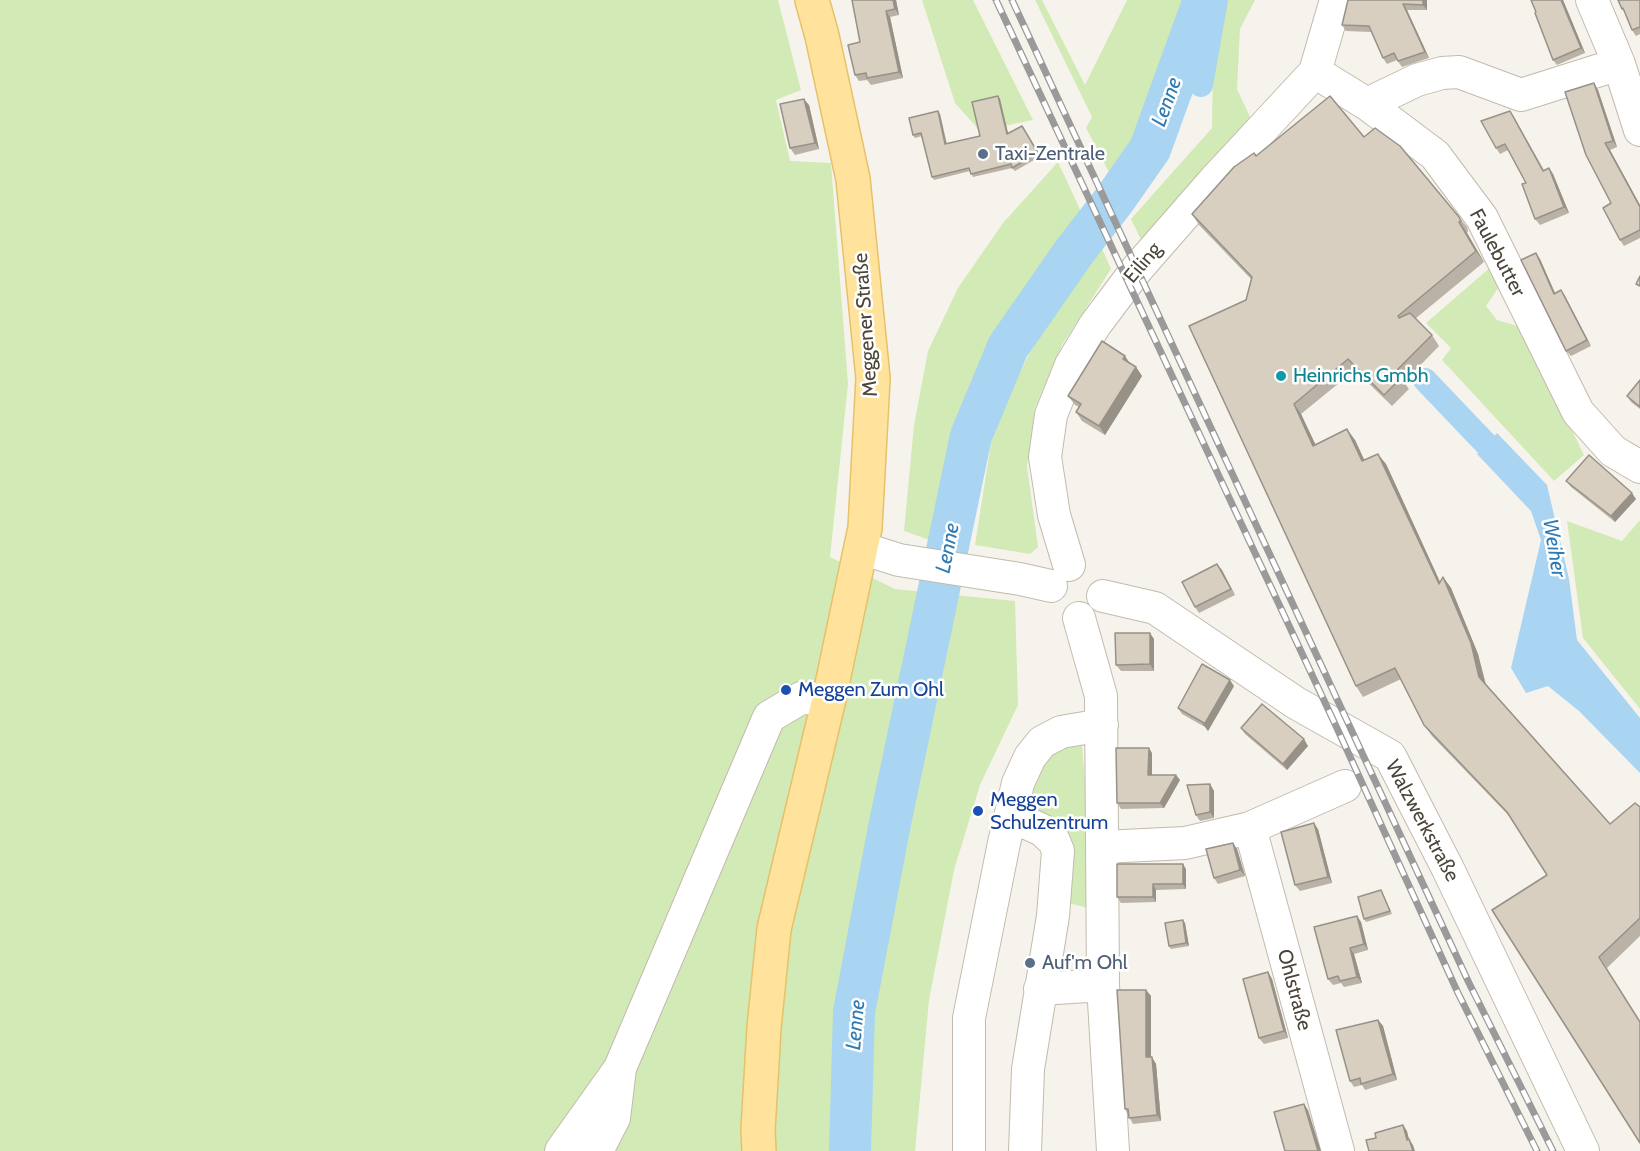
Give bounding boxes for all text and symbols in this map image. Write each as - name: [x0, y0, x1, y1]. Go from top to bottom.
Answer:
- water label: Lenne: [1147, 74, 1187, 130]
- place label: Taxi-Zentrale: [995, 142, 1105, 166]
- marker: Taxi-Zentrale: [976, 147, 990, 161]
- street label: Faulebutter: [1464, 205, 1530, 301]
- street label: Eiling: [1119, 238, 1167, 288]
- street label: Meggener Straße: [849, 252, 883, 398]
- place label: Heinrichs Gmbh: [1293, 364, 1429, 388]
- marker: Heinrichs Gmbh: [1274, 369, 1288, 383]
- water label: Weiher: [1537, 517, 1571, 579]
- water label: Lenne: [931, 521, 965, 575]
- place label: Meggen Zum Ohl: [798, 678, 944, 702]
- marker: Meggen Zum Ohl: [779, 683, 793, 697]
- street label: Walzwerkstraße: [1380, 756, 1464, 886]
- place label: Meggen Schulzentrum: [990, 788, 1108, 835]
- marker: Meggen Schulzentrum: [971, 804, 985, 818]
- street label: Ohlstraße: [1272, 947, 1316, 1033]
- place label: Auf'm Ohl: [1042, 951, 1127, 975]
- marker: Auf'm Ohl: [1023, 956, 1037, 970]
- water label: Lenne: [841, 999, 871, 1051]

